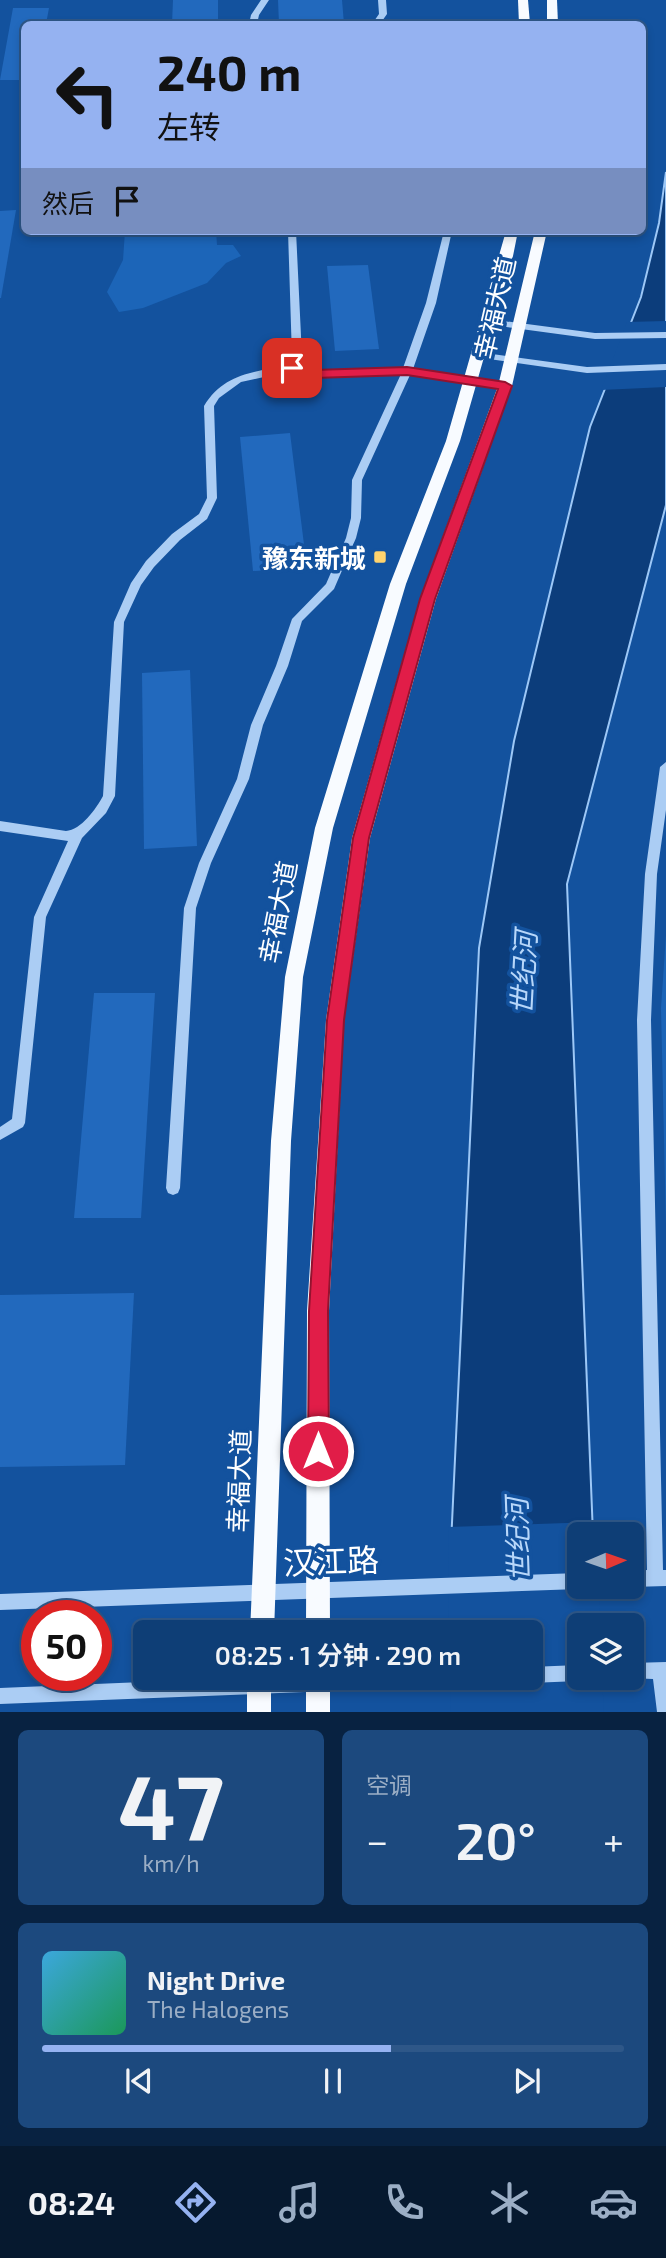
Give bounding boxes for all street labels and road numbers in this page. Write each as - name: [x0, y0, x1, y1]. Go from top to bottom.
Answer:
- street label: 幸福大道: [467, 254, 521, 362]
- street label: 幸福大道: [252, 858, 302, 966]
- street label: 幸福大道: [221, 1428, 255, 1534]
- street label: 汉江路: [282, 1539, 380, 1581]

